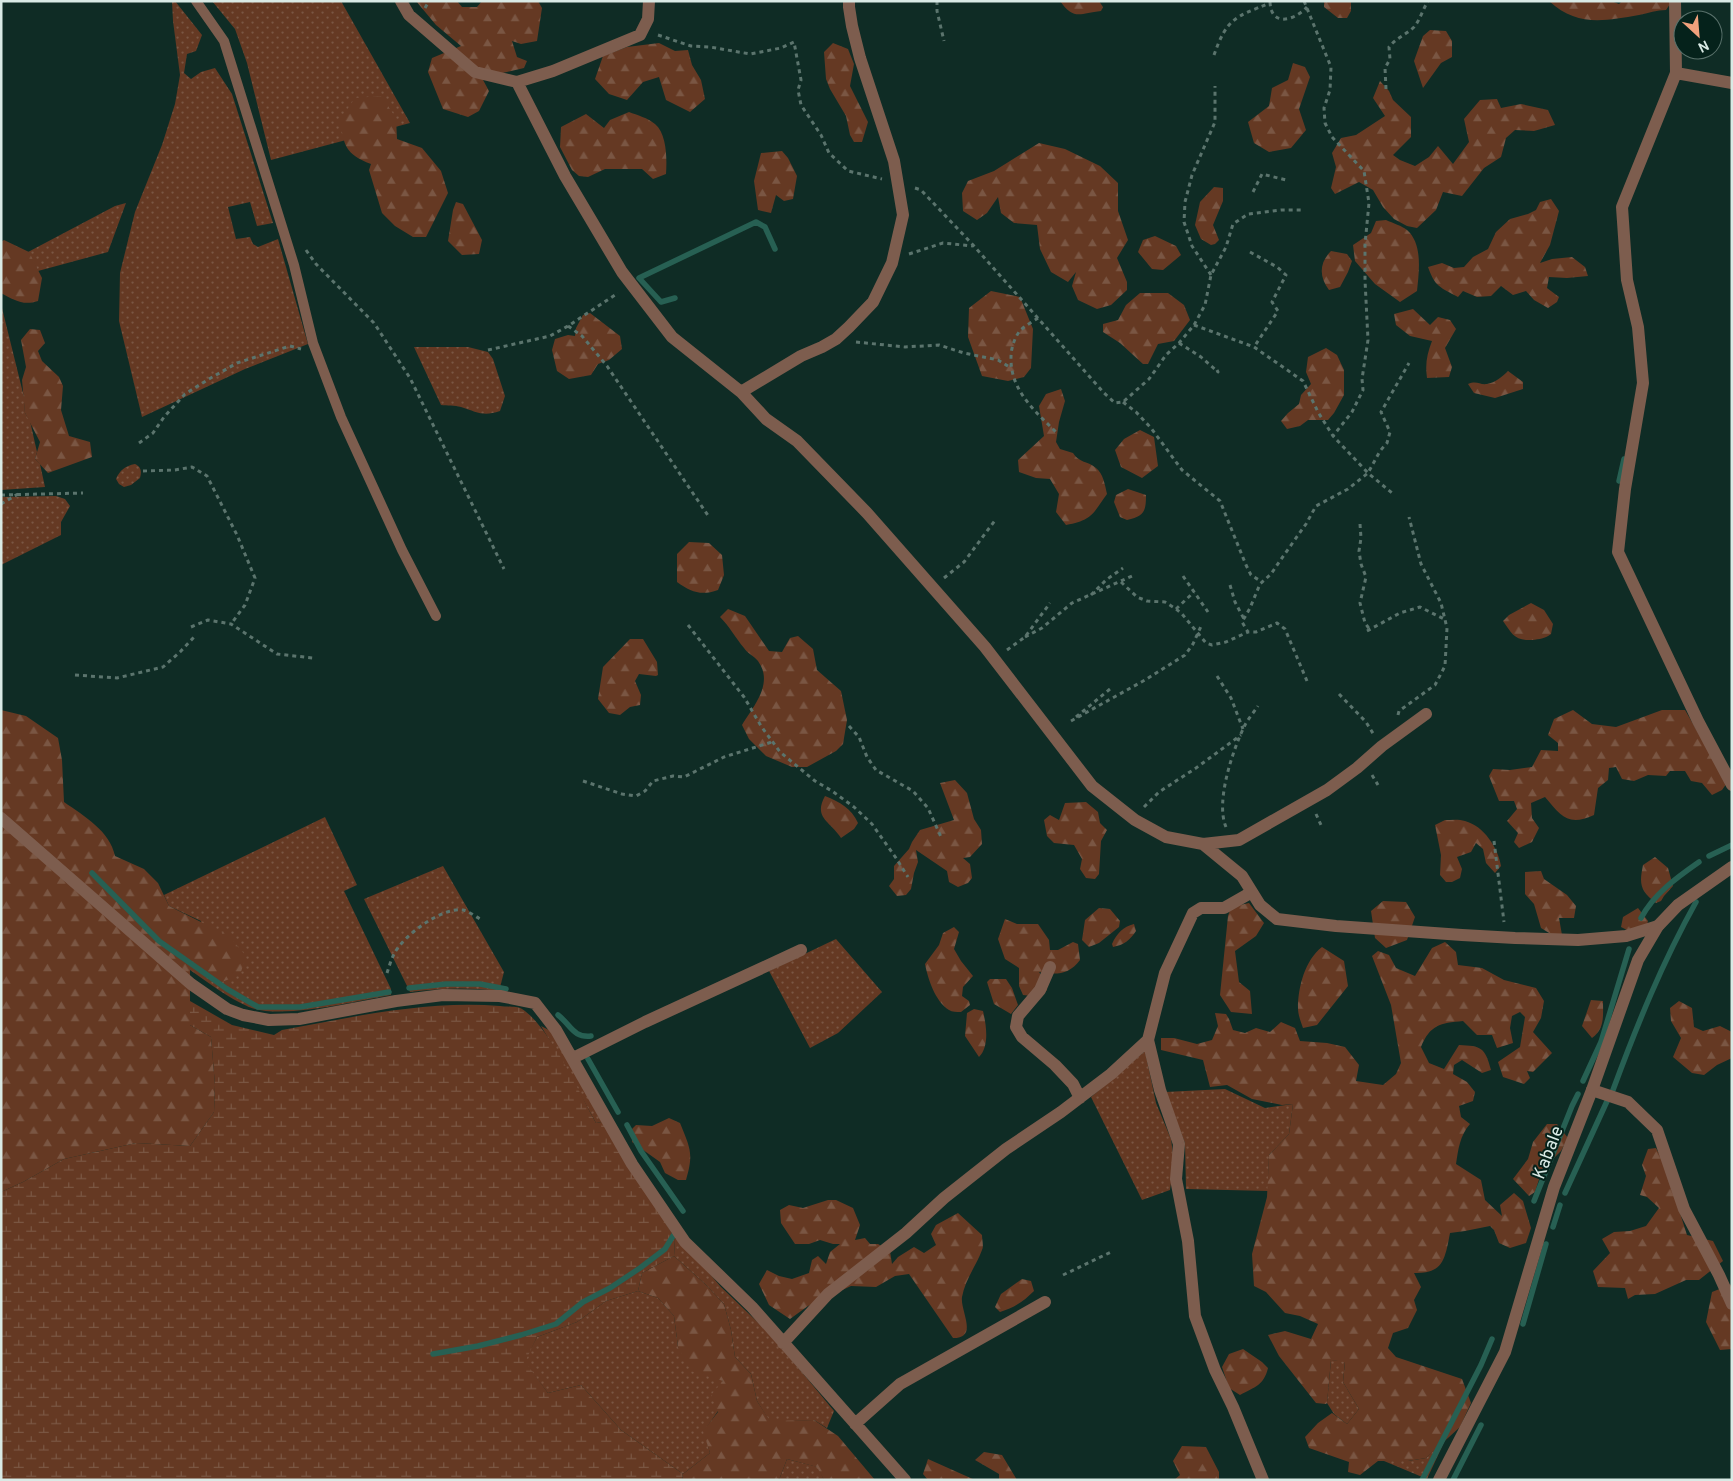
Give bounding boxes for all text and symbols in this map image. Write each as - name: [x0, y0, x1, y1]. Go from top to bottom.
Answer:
- north arrow: [1673, 10, 1723, 60]
- text: N: [1695, 35, 1711, 55]
- street label: Kabale: [1528, 1123, 1570, 1183]

